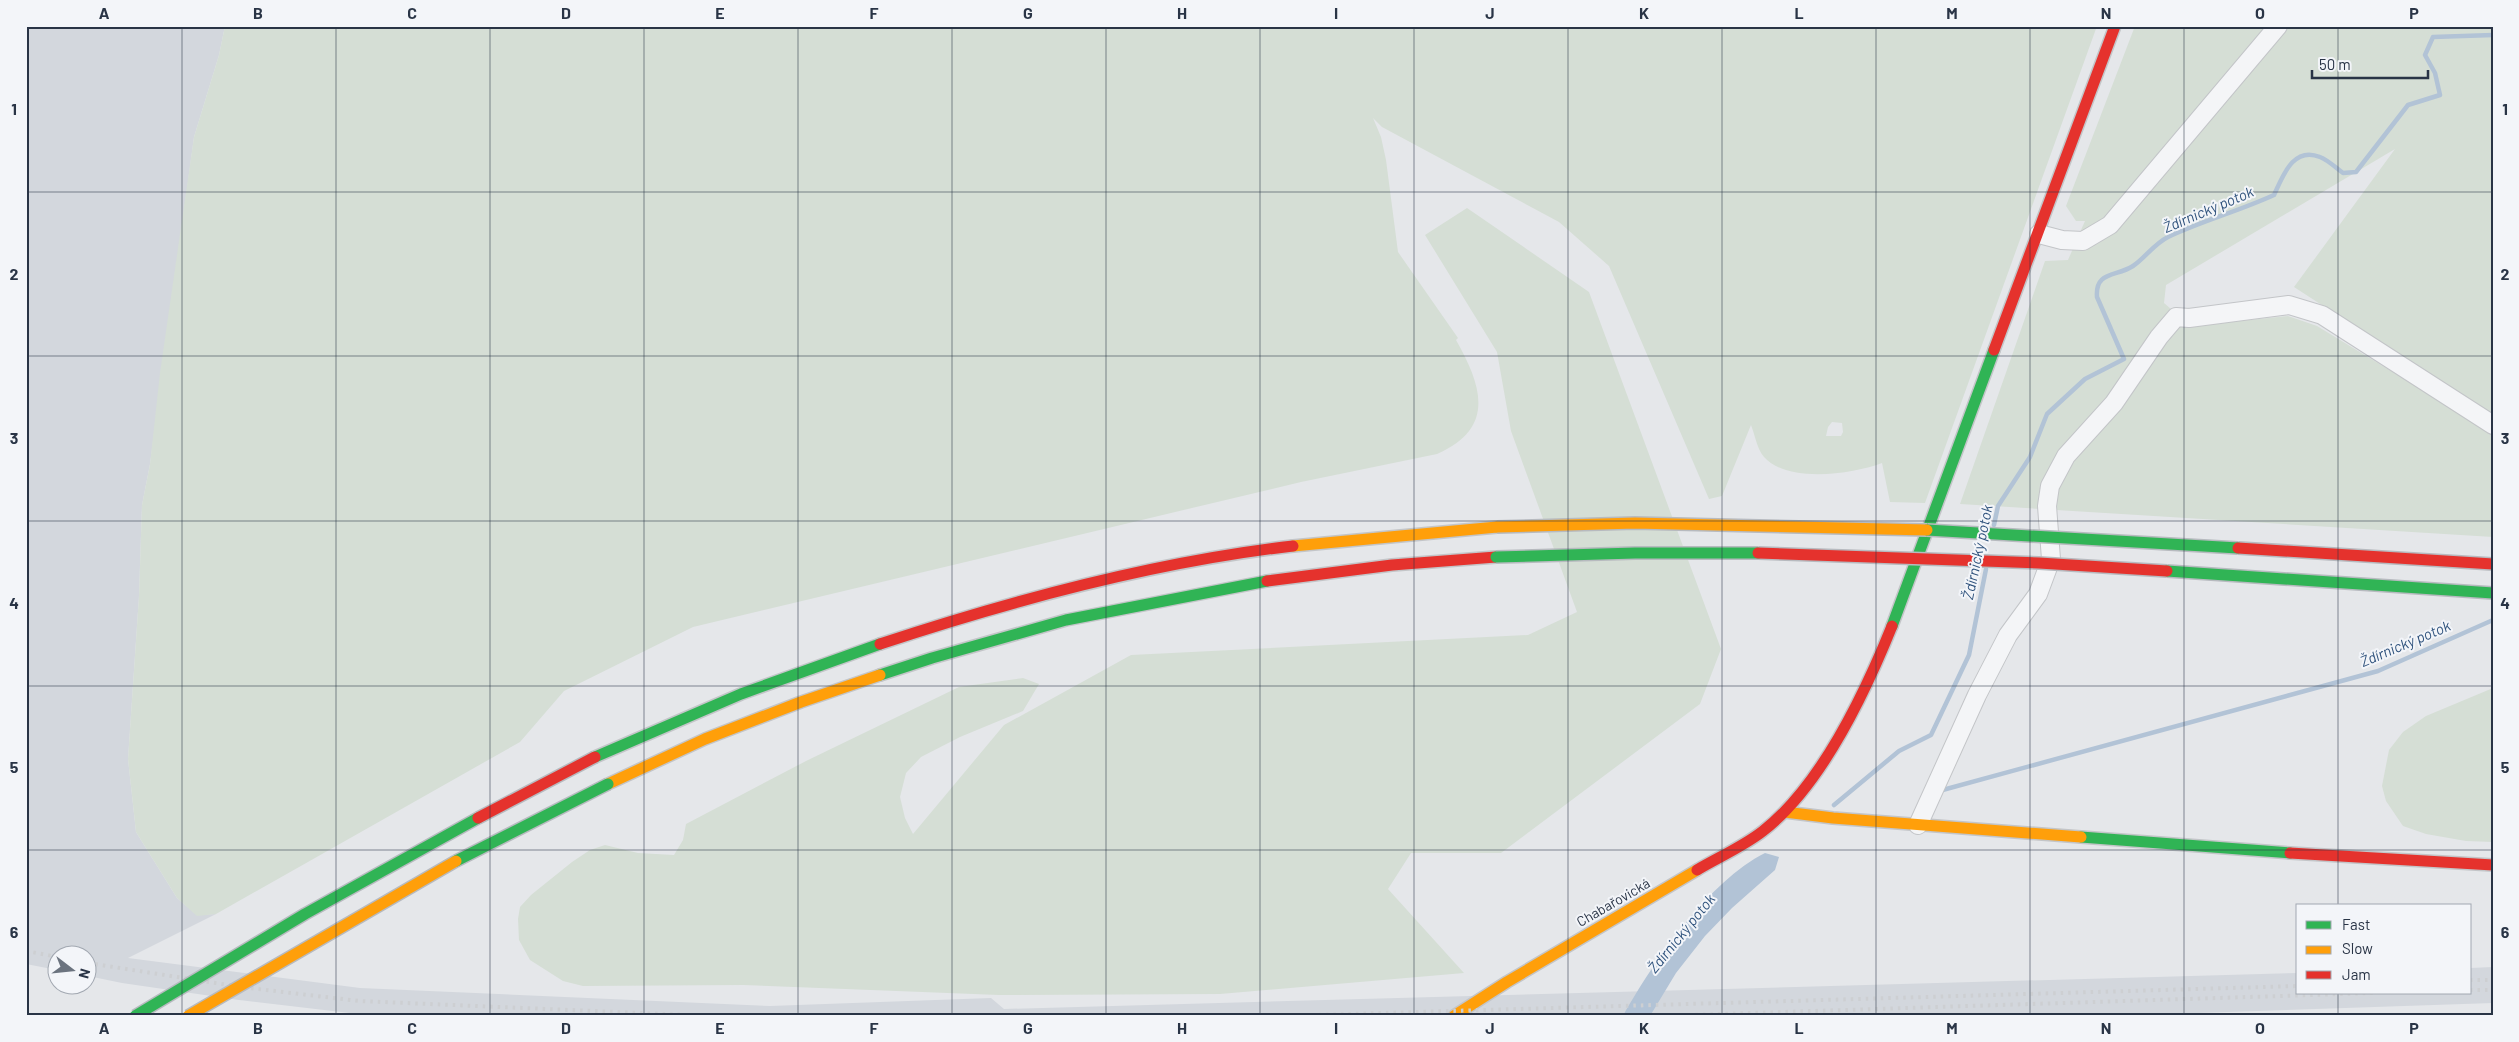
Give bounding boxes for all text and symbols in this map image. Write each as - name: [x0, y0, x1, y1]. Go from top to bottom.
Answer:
- text: A: [99, 3, 110, 22]
- text: B: [253, 3, 263, 22]
- text: C: [407, 3, 417, 22]
- text: D: [561, 3, 571, 22]
- text: E: [715, 3, 725, 22]
- text: F: [870, 3, 879, 22]
- text: G: [1023, 3, 1033, 22]
- text: H: [1177, 3, 1187, 22]
- text: I: [1334, 3, 1338, 22]
- text: J: [1485, 3, 1495, 22]
- text: K: [1639, 3, 1649, 22]
- text: L: [1794, 3, 1804, 22]
- text: M: [1946, 3, 1958, 22]
- text: N: [2101, 3, 2111, 22]
- text: O: [2255, 3, 2265, 22]
- text: P: [2409, 3, 2419, 22]
- scale bar: [2312, 48, 2428, 80]
- text: 50 m: [2319, 55, 2351, 73]
- text: 1: [11, 99, 17, 118]
- text: 1: [2502, 99, 2508, 118]
- water label: Ždírnický potok: [2160, 182, 2257, 236]
- text: 2: [10, 264, 19, 283]
- text: 2: [2501, 264, 2510, 283]
- text: 3: [10, 428, 18, 447]
- text: 3: [2501, 428, 2509, 447]
- water label: Ždírnický potok: [1958, 502, 1996, 601]
- text: 4: [9, 593, 19, 612]
- text: 4: [2500, 593, 2510, 612]
- water label: Ždírnický potok: [2357, 616, 2454, 670]
- text: 5: [10, 757, 19, 776]
- text: 5: [2501, 757, 2510, 776]
- street label: Chabařovická: [1573, 874, 1653, 930]
- water label: Ždírnický potok: [1644, 889, 1719, 976]
- legend: [2296, 904, 2472, 994]
- text: Fast: [2342, 915, 2370, 933]
- text: 6: [10, 922, 19, 941]
- text: 6: [2501, 922, 2510, 941]
- text: Slow: [2342, 939, 2373, 957]
- north arrow: [48, 944, 98, 994]
- text: Jam: [2342, 965, 2371, 983]
- text: N: [76, 967, 94, 981]
- text: A: [99, 1018, 110, 1037]
- text: B: [253, 1018, 263, 1037]
- text: C: [407, 1018, 417, 1037]
- text: D: [561, 1018, 571, 1037]
- text: E: [715, 1018, 725, 1037]
- text: F: [870, 1018, 879, 1037]
- text: G: [1023, 1018, 1033, 1037]
- text: H: [1177, 1018, 1187, 1037]
- text: I: [1334, 1018, 1338, 1037]
- text: J: [1485, 1018, 1495, 1037]
- text: K: [1639, 1018, 1649, 1037]
- text: L: [1794, 1018, 1804, 1037]
- text: M: [1946, 1018, 1958, 1037]
- text: N: [2101, 1018, 2111, 1037]
- text: O: [2255, 1018, 2265, 1037]
- text: P: [2409, 1018, 2419, 1037]

